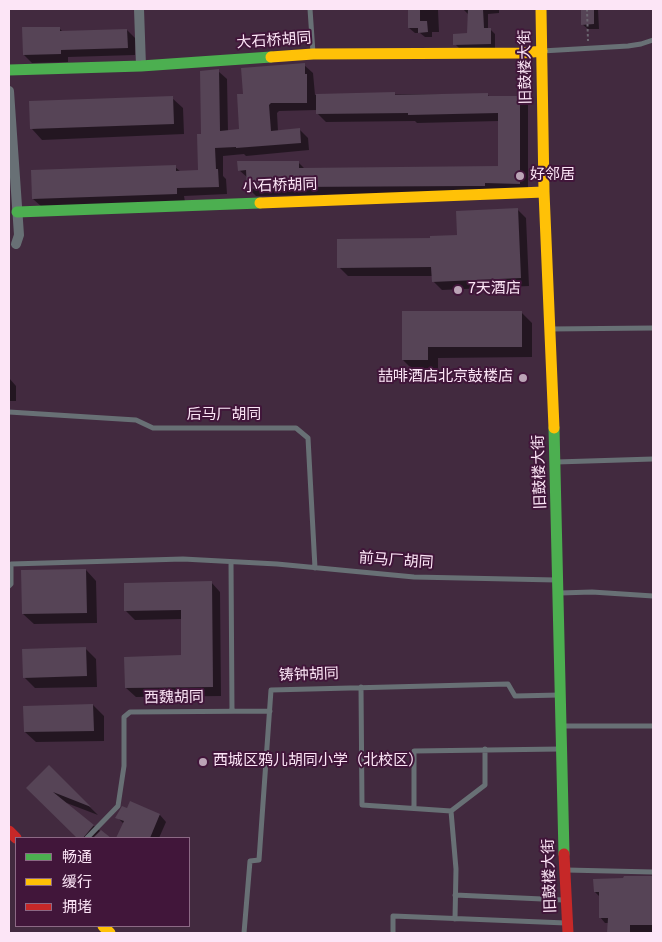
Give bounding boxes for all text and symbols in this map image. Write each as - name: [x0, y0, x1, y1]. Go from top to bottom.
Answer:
- street label: 旧鼓楼大街: [517, 29, 537, 105]
- street label: 大石桥胡同: [236, 30, 312, 54]
- place label: 好邻居: [530, 167, 575, 185]
- marker: 好邻居: [514, 170, 526, 182]
- street label: 小石桥胡同: [242, 177, 318, 197]
- place label: 7天酒店: [468, 281, 521, 299]
- marker: 7天酒店: [452, 284, 464, 296]
- place label: 喆啡酒店北京鼓楼店: [378, 369, 513, 387]
- marker: 喆啡酒店北京鼓楼店: [517, 372, 529, 384]
- street label: 后马厂胡同: [187, 407, 261, 425]
- street label: 旧鼓楼大街: [531, 434, 551, 510]
- street label: 前马厂胡同: [358, 550, 434, 574]
- street label: 铸钟胡同: [279, 666, 339, 686]
- street label: 西魏胡同: [144, 689, 204, 709]
- place label: 西城区鸦儿胡同小学（北校区）: [213, 753, 423, 771]
- marker: 西城区鸦儿胡同小学（北校区）: [197, 756, 209, 768]
- legend: [15, 837, 190, 927]
- street label: 旧鼓楼大街: [541, 838, 561, 914]
- text: 畅通: [62, 849, 92, 868]
- text: 缓行: [62, 874, 92, 893]
- text: 拥堵: [62, 899, 92, 918]

